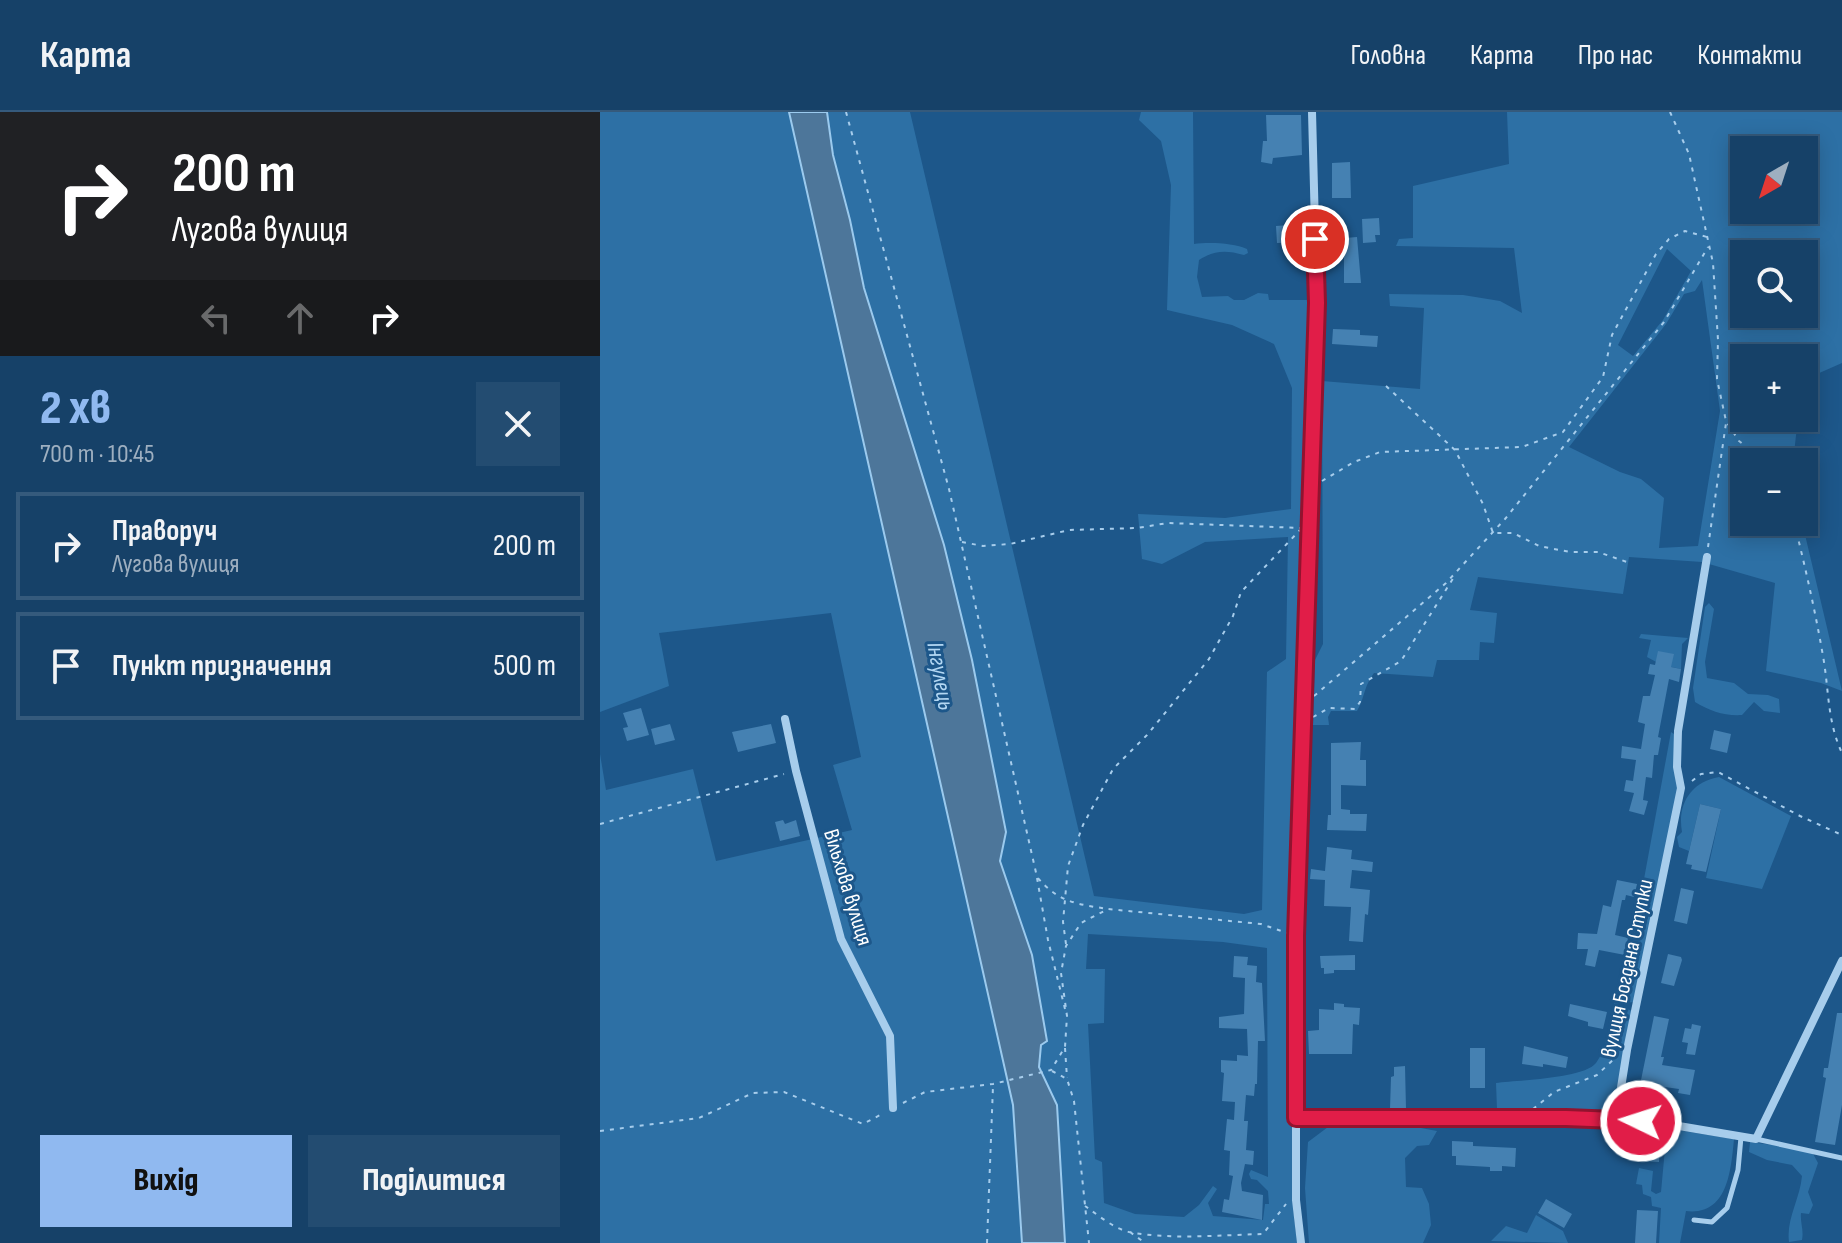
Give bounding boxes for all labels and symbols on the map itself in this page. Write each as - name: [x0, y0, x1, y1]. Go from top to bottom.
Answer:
- north arrow: [1730, 136, 1818, 224]
- pin: [1281, 205, 1349, 273]
- water label: Інгулець: [920, 640, 961, 712]
- street label: Вільхова вулиця: [817, 826, 878, 949]
- street label: вулиця Богдана Ступки: [1595, 877, 1660, 1060]
- position arrow: [1599, 1079, 1683, 1163]

